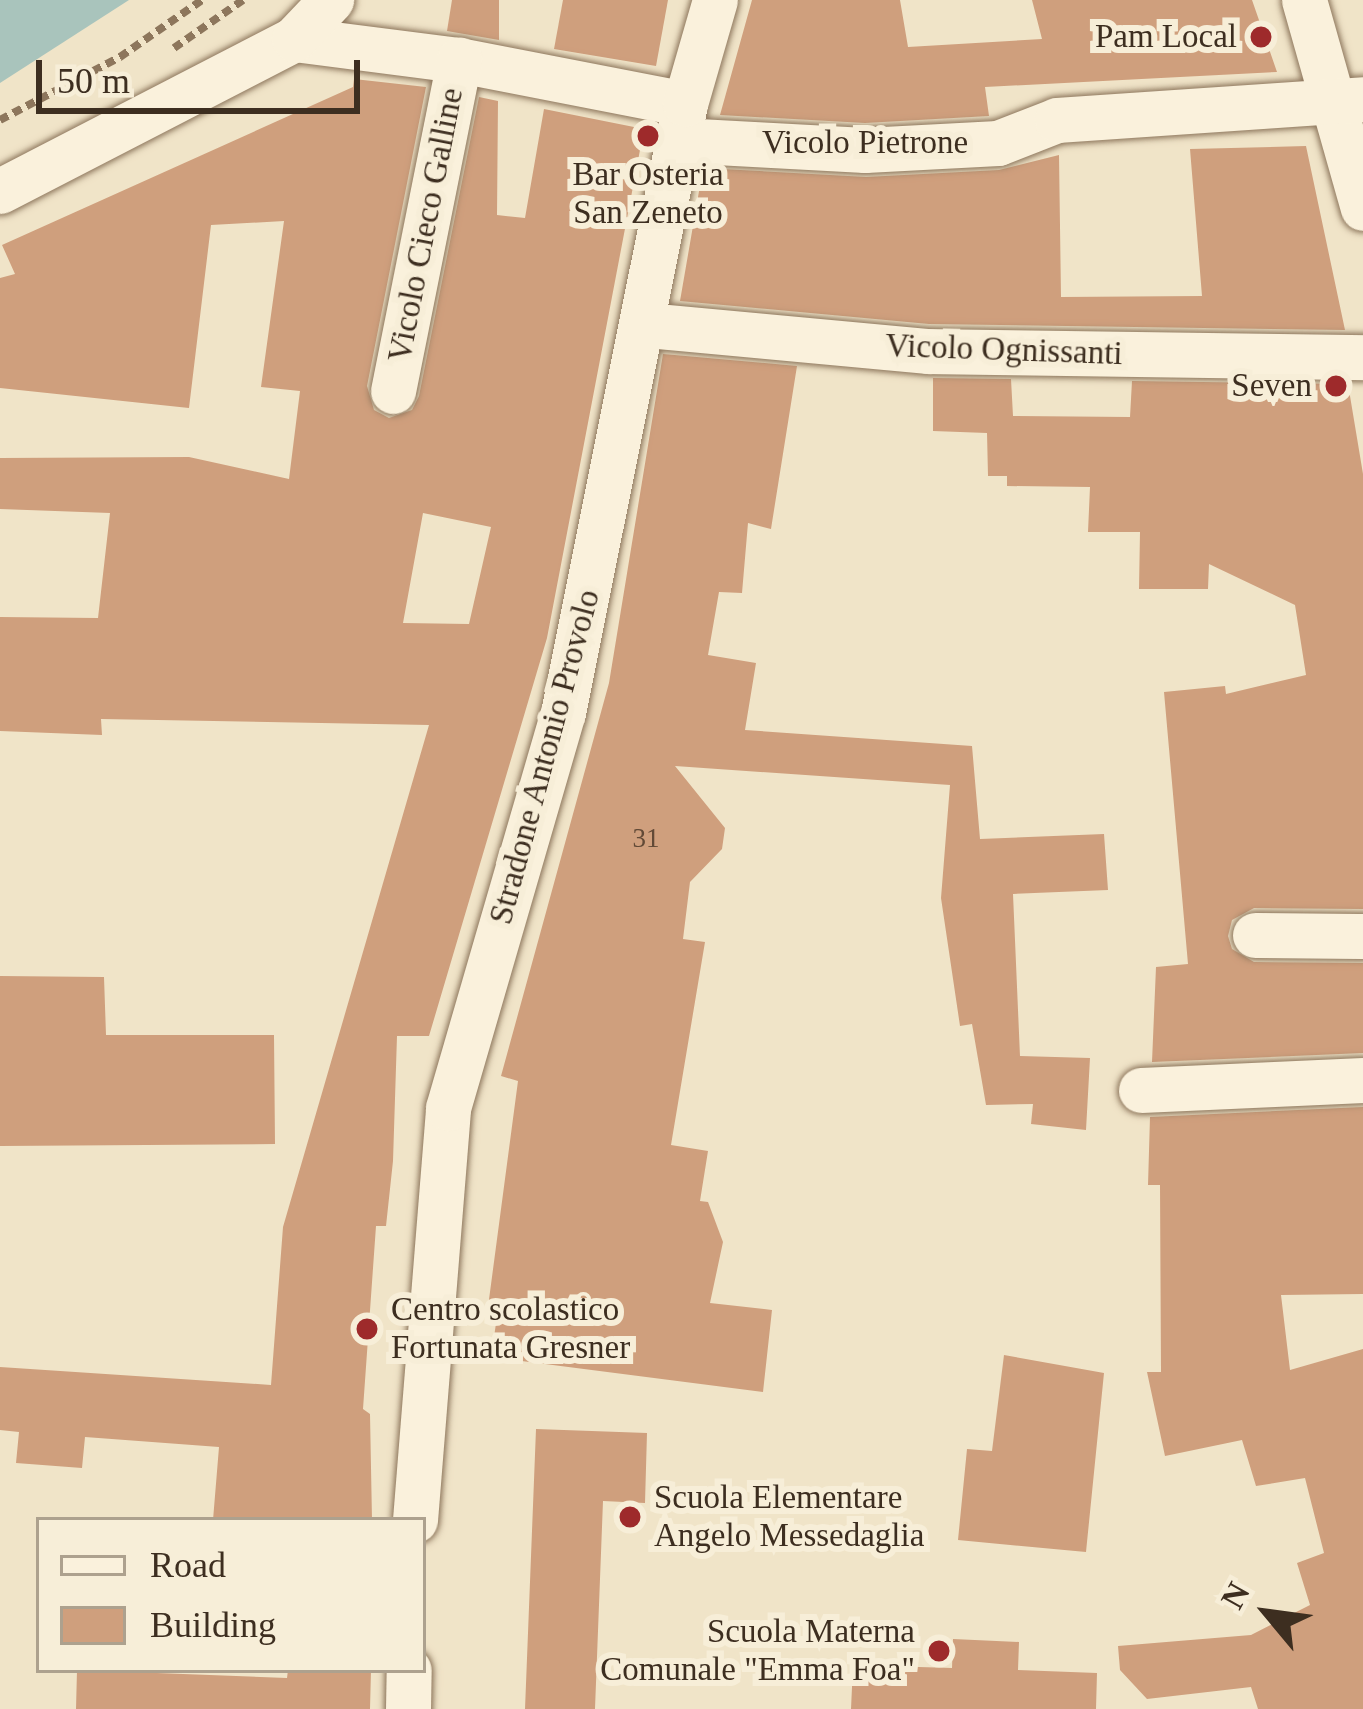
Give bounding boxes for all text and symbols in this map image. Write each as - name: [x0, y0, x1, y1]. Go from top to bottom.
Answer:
- place label: Pam Local: [1095, 17, 1237, 57]
- marker: Pam Local: [1248, 24, 1274, 50]
- scale bar: [42, 36, 366, 110]
- text: 50 m: [57, 61, 130, 101]
- street label: Vicolo Cieco Galline: [380, 85, 472, 365]
- marker: Bar Osteria San Zeneto: [635, 123, 661, 149]
- street label: Vicolo Pietrone: [762, 123, 968, 163]
- place label: Bar Osteria San Zeneto: [572, 155, 724, 233]
- street label: Vicolo Ognissanti: [885, 326, 1123, 374]
- place label: Seven: [1231, 366, 1312, 406]
- marker: Seven: [1323, 373, 1349, 399]
- street label: Stradone Antonio Provolo: [481, 585, 609, 929]
- house number: 31: [632, 823, 660, 855]
- place label: Centro scolastico Fortunata Gresner: [391, 1290, 630, 1368]
- marker: Centro scolastico Fortunata Gresner: [354, 1316, 380, 1342]
- place label: Scuola Elementare Angelo Messedaglia: [654, 1478, 924, 1556]
- marker: Scuola Elementare Angelo Messedaglia: [617, 1504, 643, 1530]
- legend: [36, 1517, 426, 1673]
- text: Road: [150, 1545, 226, 1585]
- north arrow: [1207, 1553, 1327, 1673]
- text: N: [1214, 1576, 1257, 1615]
- text: Building: [150, 1605, 276, 1645]
- place label: Scuola Materna Comunale "Emma Foa": [600, 1612, 915, 1690]
- marker: Scuola Materna Comunale "Emma Foa": [926, 1638, 952, 1664]

